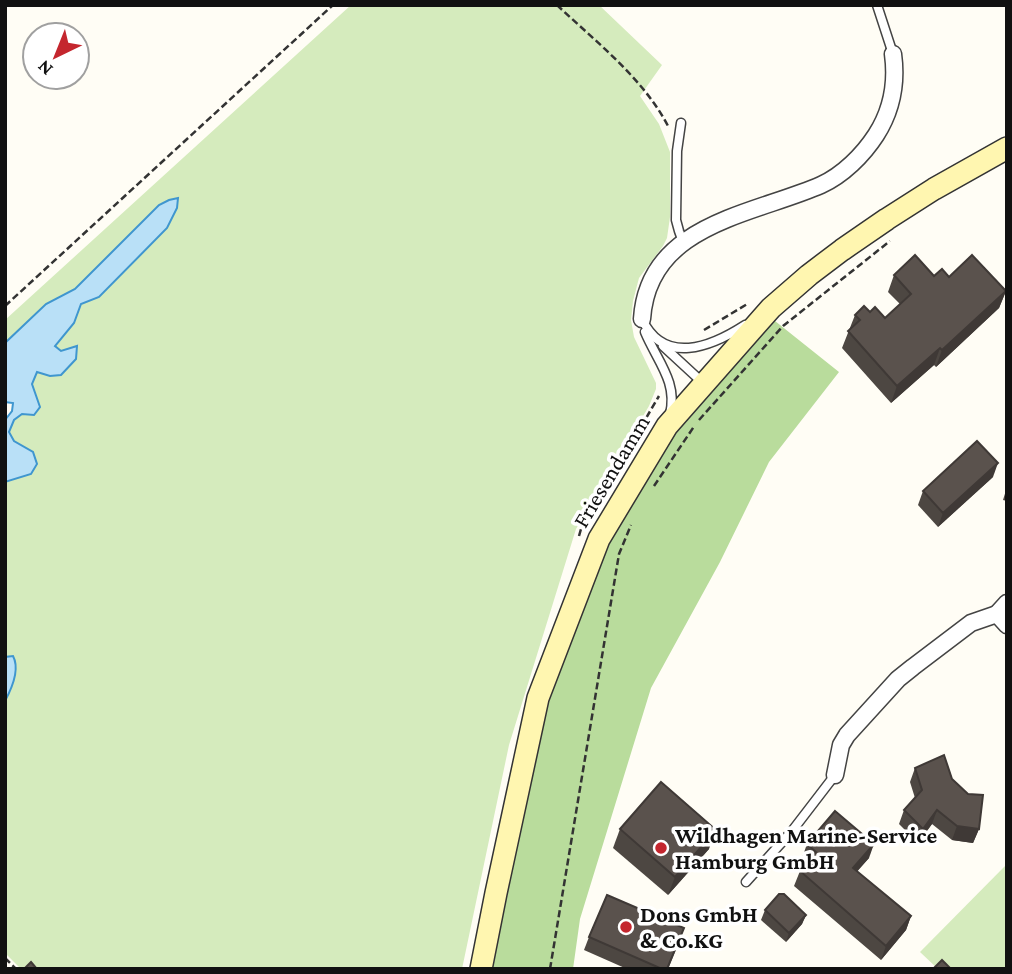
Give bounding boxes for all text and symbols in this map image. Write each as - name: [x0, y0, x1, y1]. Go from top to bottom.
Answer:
- north arrow: [21, 21, 91, 91]
- text: N: [33, 56, 57, 80]
- street label: Friesendamm: [567, 410, 655, 532]
- place label: Wildhagen Marine-Service Hamburg GmbH: [674, 822, 937, 874]
- marker: Wildhagen Marine-Service Hamburg GmbH: [653, 840, 669, 856]
- place label: Dons GmbH & Co.KG: [640, 901, 757, 953]
- marker: Dons GmbH & Co.KG: [618, 919, 634, 935]

